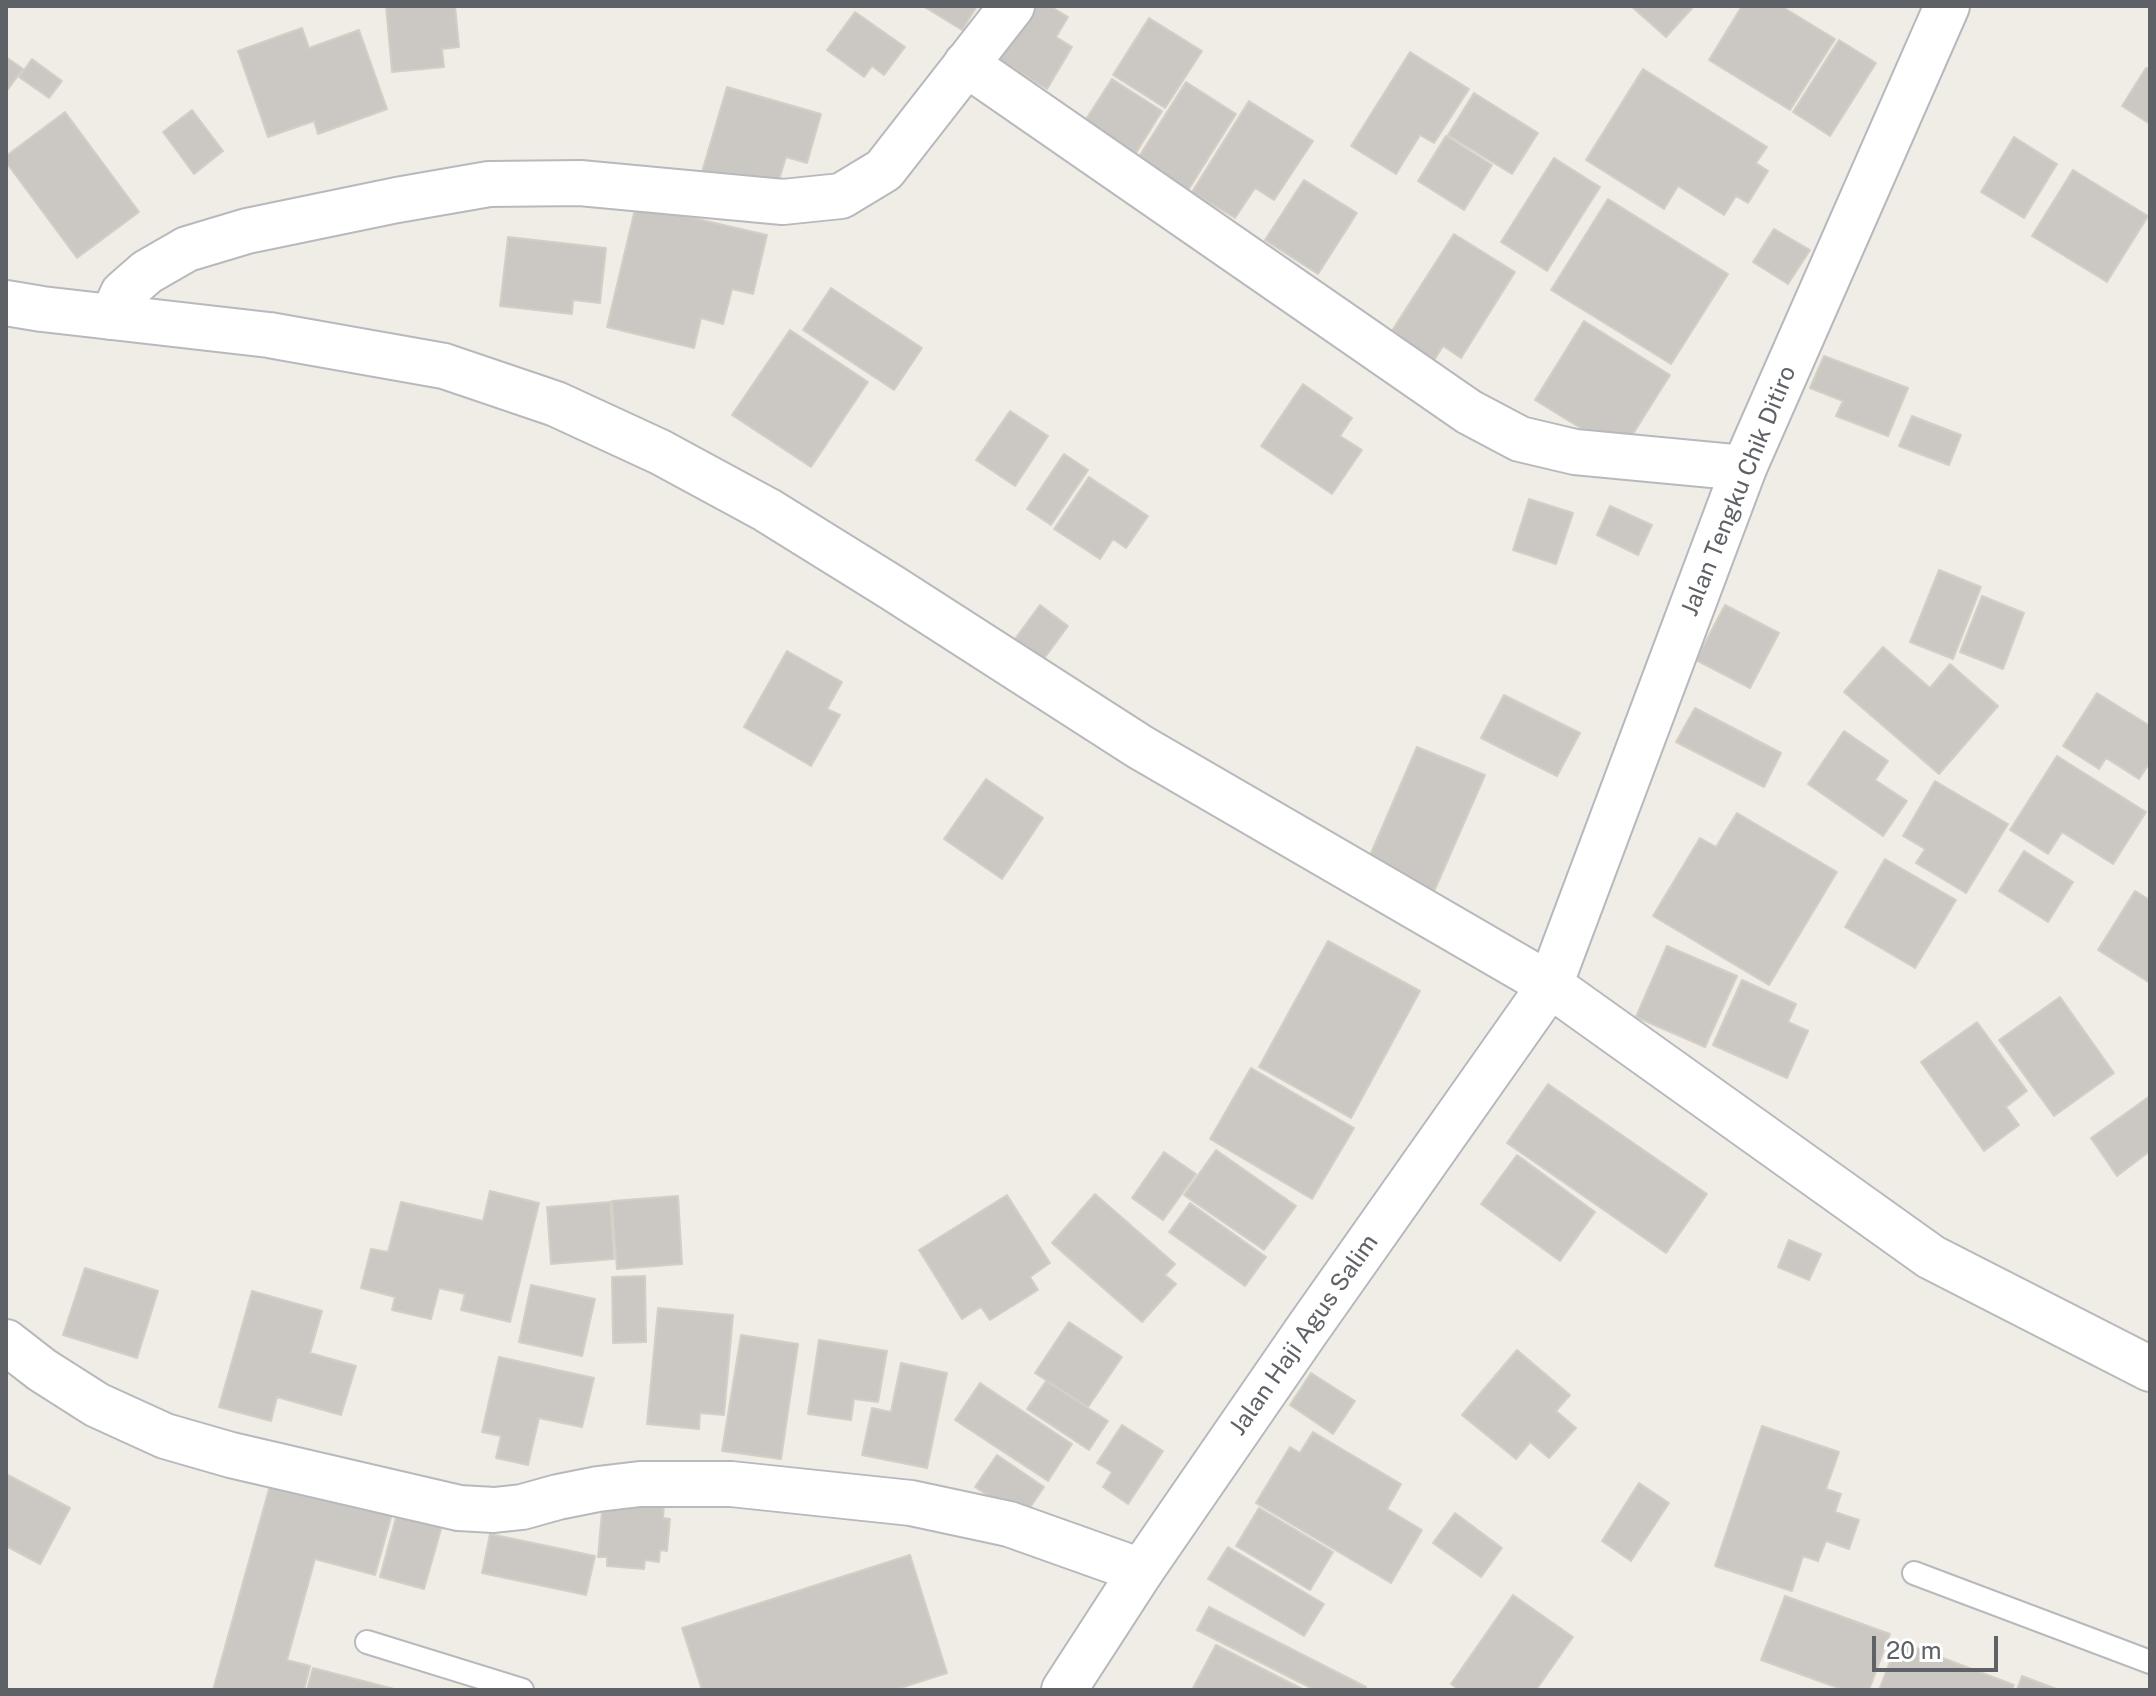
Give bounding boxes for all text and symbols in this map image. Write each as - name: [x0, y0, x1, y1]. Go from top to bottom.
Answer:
- street label: Jalan Tengku Chik Ditiro: [1676, 362, 1802, 620]
- street label: Jalan Haji Agus Salim: [1224, 1229, 1384, 1441]
- scale bar: [1876, 1620, 2002, 1670]
- text: 20 m: [1886, 1636, 1942, 1664]

